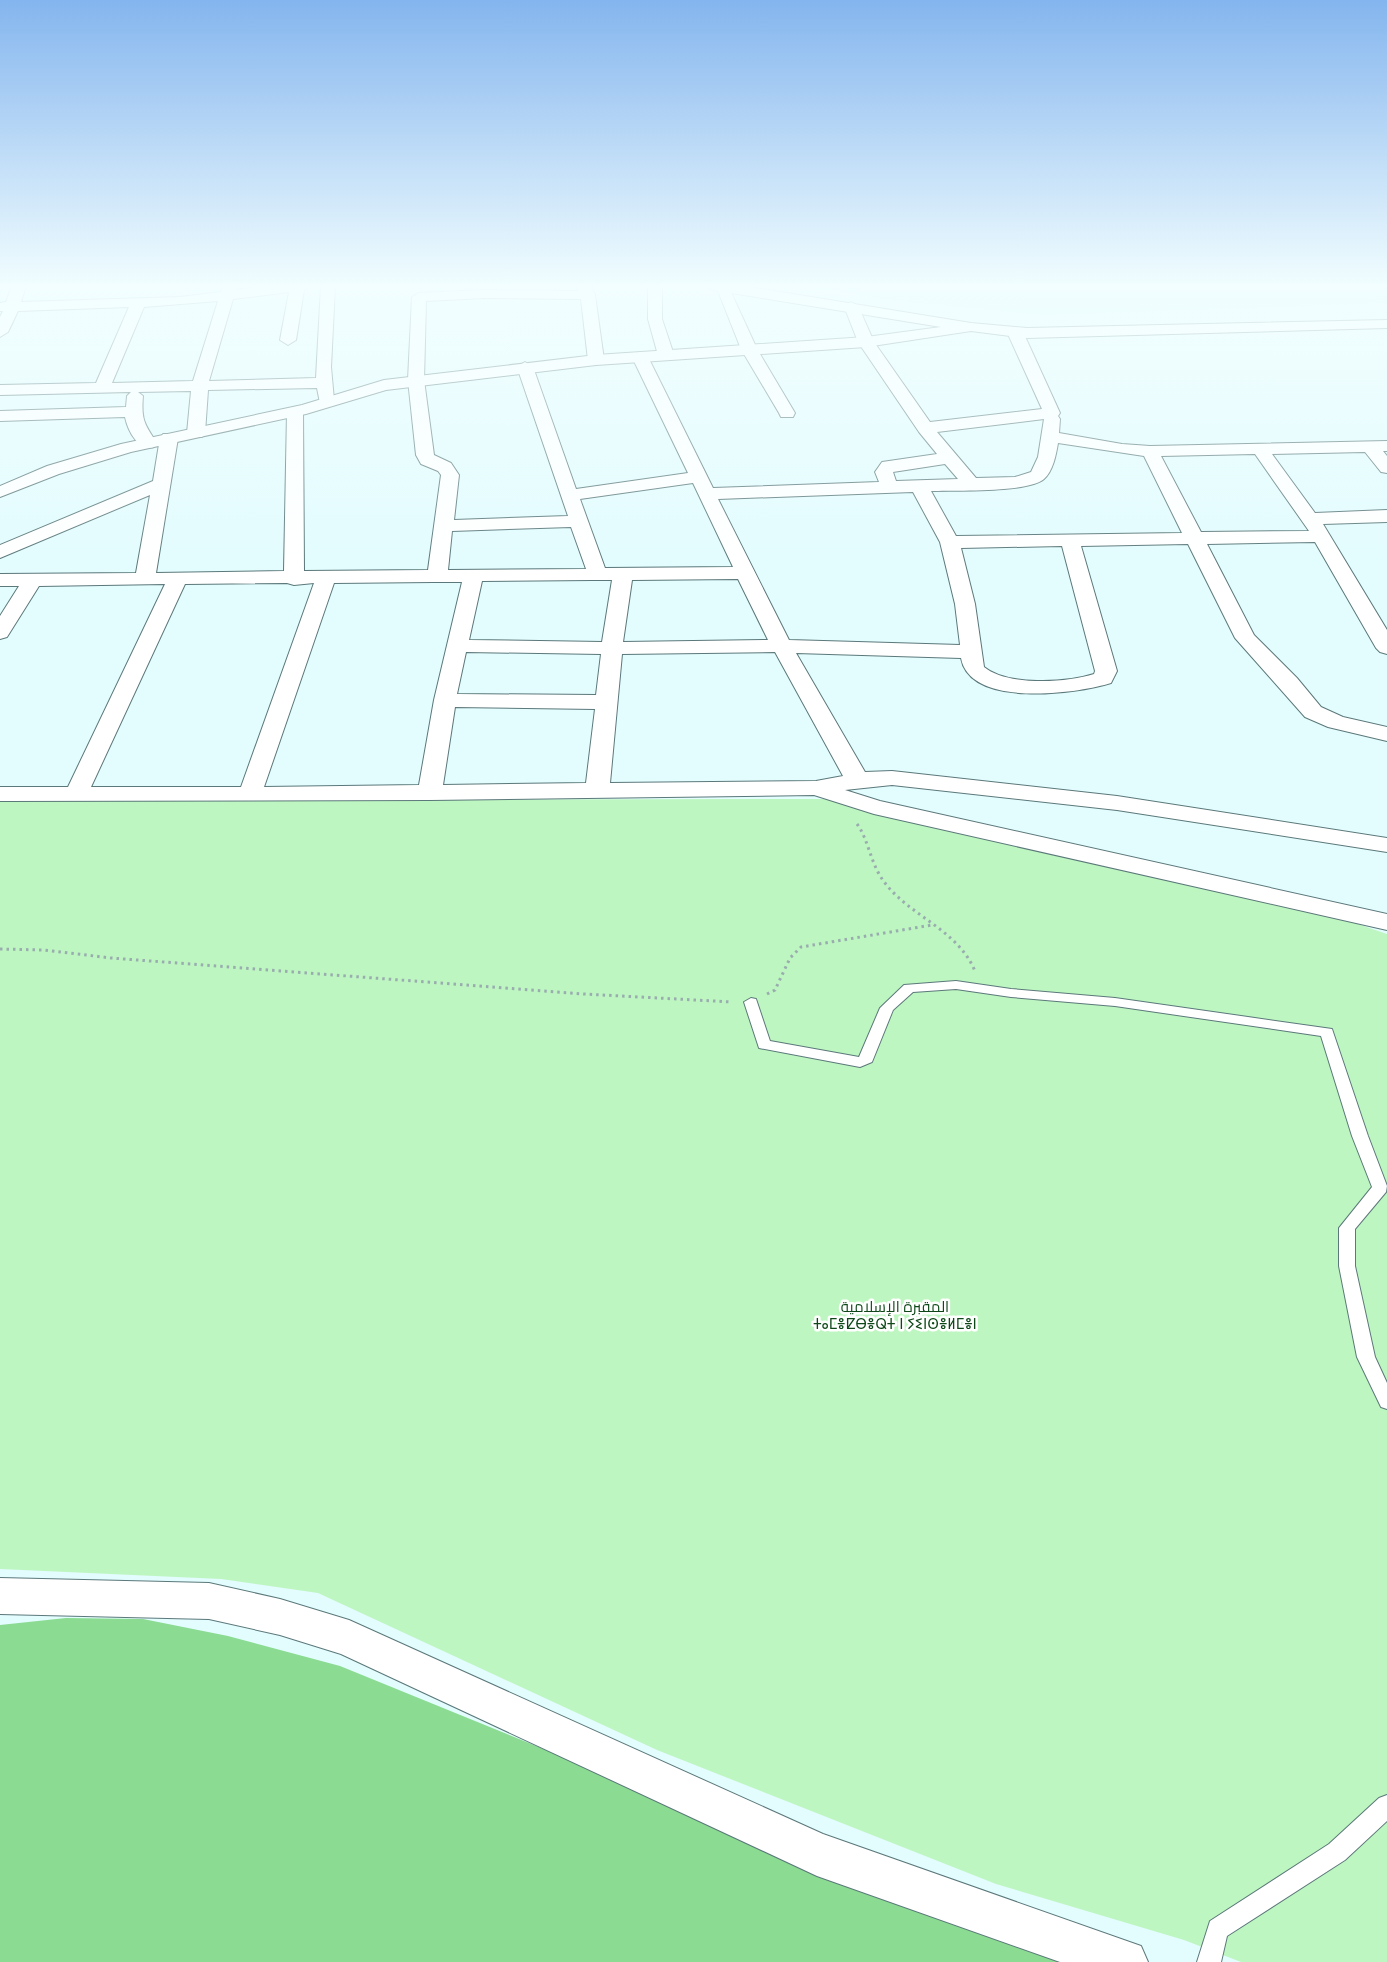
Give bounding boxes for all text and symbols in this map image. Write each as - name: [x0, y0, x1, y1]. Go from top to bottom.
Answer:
- park label: المقبرة الإسلامية ⵜⴰⵎⴻⵇⴱⴻⵕⵜ ⵏ ⵢⵉⵏⵙⴻⵍⵎⴻⵏ: [813, 1296, 977, 1333]

